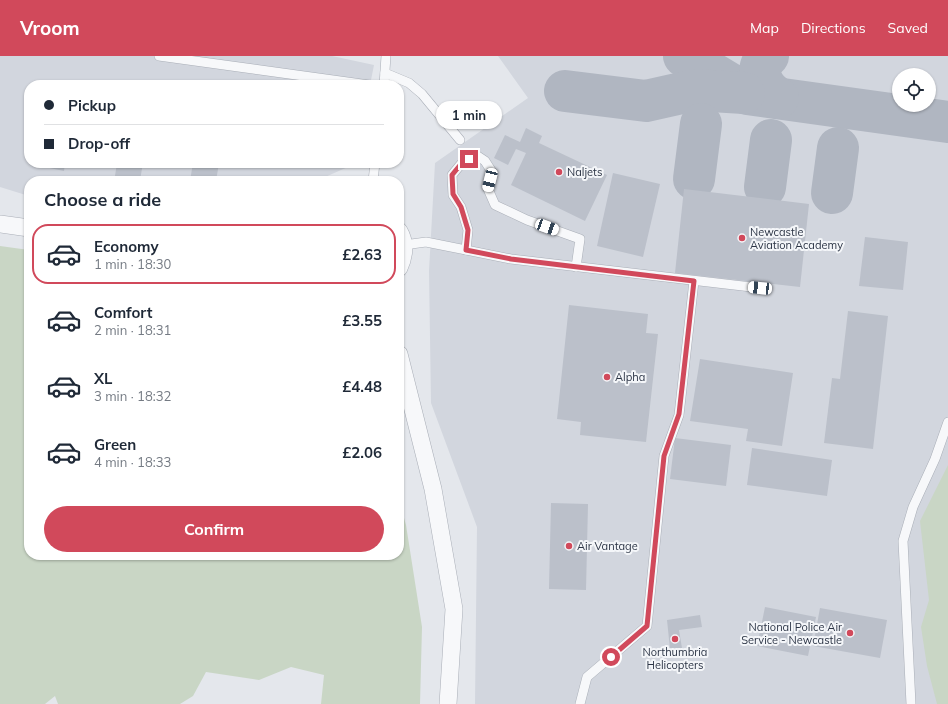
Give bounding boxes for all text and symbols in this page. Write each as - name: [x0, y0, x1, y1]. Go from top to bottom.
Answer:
- text: Vroom: [20, 16, 80, 40]
- text: Map: [750, 19, 779, 37]
- text: Directions: [801, 19, 866, 37]
- text: Saved: [888, 19, 928, 37]
- map controls: [892, 68, 936, 112]
- button: locate: [892, 68, 936, 112]
- text: Pickup: [68, 96, 116, 115]
- callout: 1 min: [436, 101, 502, 129]
- text: 1 min: [452, 107, 486, 123]
- text: Drop-off: [68, 134, 130, 153]
- route end: [460, 150, 478, 168]
- place label: Naljets: [567, 165, 602, 179]
- car: [481, 167, 499, 193]
- marker: Naljets: [554, 167, 564, 177]
- text: Choose a ride: [44, 188, 161, 211]
- car: [534, 217, 560, 237]
- place label: Newcastle Aviation Academy: [750, 225, 843, 252]
- marker: Newcastle Aviation Academy: [737, 233, 747, 243]
- icon: car: [46, 236, 82, 272]
- text: Economy: [94, 237, 159, 256]
- text: £2.63: [342, 245, 382, 264]
- text: 1 min · 18:30: [94, 256, 171, 272]
- car: [747, 281, 773, 295]
- icon: car: [46, 302, 82, 338]
- text: Comfort: [94, 303, 152, 322]
- text: £3.55: [342, 311, 382, 330]
- text: 2 min · 18:31: [94, 322, 171, 338]
- icon: car: [46, 368, 82, 404]
- text: XL: [94, 369, 112, 388]
- place label: Alpha: [615, 370, 645, 384]
- marker: Alpha: [602, 372, 612, 382]
- text: £4.48: [342, 377, 382, 396]
- text: 3 min · 18:32: [94, 388, 171, 404]
- icon: car: [46, 434, 82, 470]
- text: Green: [94, 435, 136, 454]
- text: £2.06: [342, 443, 382, 462]
- text: 4 min · 18:33: [94, 454, 171, 470]
- button: Confirm: [44, 506, 384, 552]
- place label: Air Vantage: [577, 539, 638, 553]
- marker: Air Vantage: [564, 541, 574, 551]
- place label: National Police Air Service - Newcastle: [741, 620, 842, 647]
- marker: National Police Air Service - Newcastle: [845, 628, 855, 638]
- marker: Northumbria Helicopters: [670, 634, 680, 644]
- place label: Northumbria Helicopters: [643, 645, 707, 672]
- route start: [602, 648, 620, 666]

